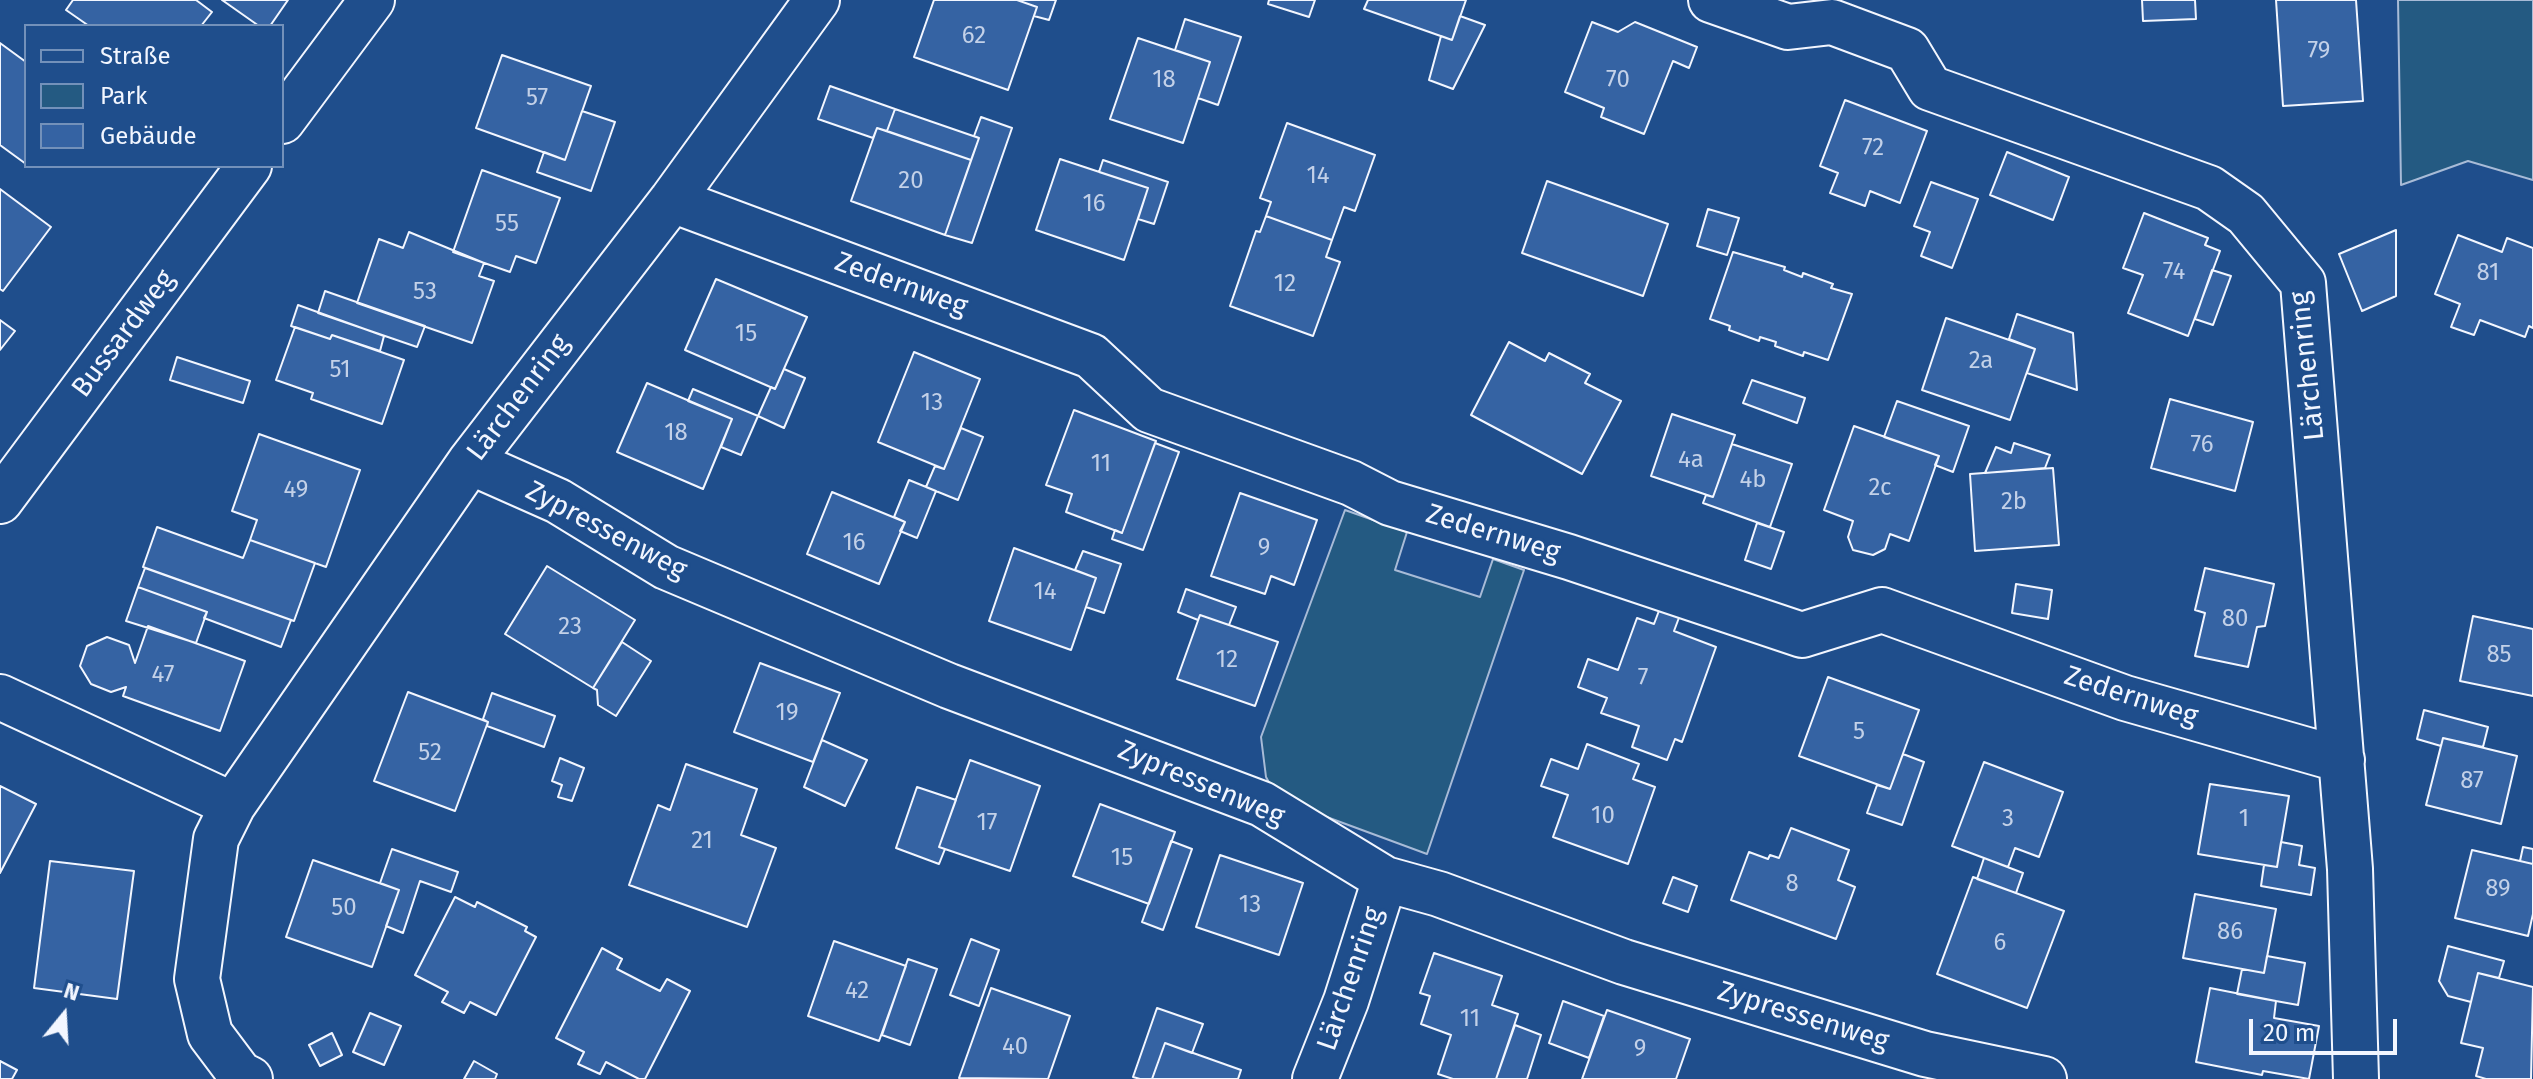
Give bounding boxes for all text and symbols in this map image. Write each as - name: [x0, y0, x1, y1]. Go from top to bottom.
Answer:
- house number: 62: [962, 22, 986, 50]
- legend: [24, 24, 284, 168]
- house number: 79: [2308, 37, 2330, 65]
- text: Straße: [100, 42, 171, 70]
- house number: 18: [1152, 66, 1176, 94]
- house number: 70: [1606, 66, 1630, 94]
- text: Park: [100, 82, 147, 110]
- house number: 57: [526, 84, 548, 112]
- text: Gebäude: [100, 122, 197, 150]
- house number: 72: [1862, 134, 1884, 162]
- house number: 14: [1306, 162, 1330, 190]
- house number: 20: [898, 167, 924, 195]
- house number: 16: [1082, 190, 1106, 218]
- house number: 55: [495, 210, 519, 238]
- street label: Zedernweg: [830, 246, 972, 324]
- house number: 74: [2163, 258, 2185, 286]
- house number: 81: [2477, 259, 2499, 287]
- street label: Bussardweg: [65, 264, 183, 404]
- house number: 12: [1274, 270, 1296, 298]
- house number: 53: [413, 278, 437, 306]
- street label: Lärchenring: [2283, 290, 2333, 442]
- house number: 15: [735, 320, 757, 348]
- street label: Lärchenring: [460, 328, 578, 468]
- house number: 2a: [1969, 347, 1993, 375]
- house number: 51: [329, 356, 351, 384]
- house number: 13: [921, 389, 943, 417]
- house number: 18: [664, 419, 688, 447]
- house number: 76: [2191, 431, 2213, 459]
- house number: 4a: [1678, 446, 1704, 474]
- house number: 11: [1091, 450, 1111, 478]
- house number: 4b: [1739, 466, 1767, 494]
- house number: 2c: [1869, 474, 1891, 502]
- street label: Zypressenweg: [520, 475, 692, 587]
- house number: 49: [284, 476, 308, 504]
- house number: 2b: [2001, 488, 2027, 516]
- street label: Zedernweg: [1422, 498, 1564, 570]
- house number: 16: [842, 529, 866, 557]
- house number: 9: [1258, 534, 1270, 562]
- house number: 14: [1033, 578, 1057, 606]
- house number: 80: [2222, 605, 2248, 633]
- house number: 23: [558, 613, 582, 641]
- house number: 85: [2486, 641, 2512, 669]
- house number: 12: [1216, 646, 1238, 674]
- street label: Zedernweg: [2060, 660, 2202, 734]
- house number: 47: [152, 661, 174, 689]
- house number: 7: [1638, 664, 1648, 692]
- house number: 19: [776, 699, 798, 727]
- house number: 5: [1853, 718, 1865, 746]
- street label: Zypressenweg: [1113, 734, 1289, 834]
- house number: 52: [418, 739, 442, 767]
- house number: 87: [2460, 767, 2484, 795]
- house number: 10: [1591, 802, 1615, 830]
- house number: 3: [2002, 805, 2014, 833]
- house number: 1: [2239, 805, 2249, 833]
- house number: 17: [976, 809, 998, 837]
- house number: 21: [691, 827, 713, 855]
- house number: 15: [1111, 844, 1133, 872]
- house number: 8: [1785, 870, 1799, 898]
- house number: 89: [2485, 875, 2511, 903]
- house number: 13: [1239, 891, 1261, 919]
- house number: 50: [331, 894, 357, 922]
- street label: Lärchenring: [1311, 903, 1391, 1055]
- house number: 86: [2217, 918, 2243, 946]
- house number: 6: [1994, 929, 2006, 957]
- north arrow: [24, 975, 104, 1055]
- street label: Zypressenweg: [1713, 975, 1893, 1059]
- text: N: [60, 977, 83, 1007]
- house number: 42: [845, 977, 869, 1005]
- scale bar: [2253, 1003, 2401, 1053]
- house number: 11: [1460, 1005, 1480, 1033]
- text: 20 m: [2263, 1019, 2315, 1047]
- house number: 40: [1002, 1033, 1028, 1061]
- house number: 9: [1634, 1035, 1646, 1063]

